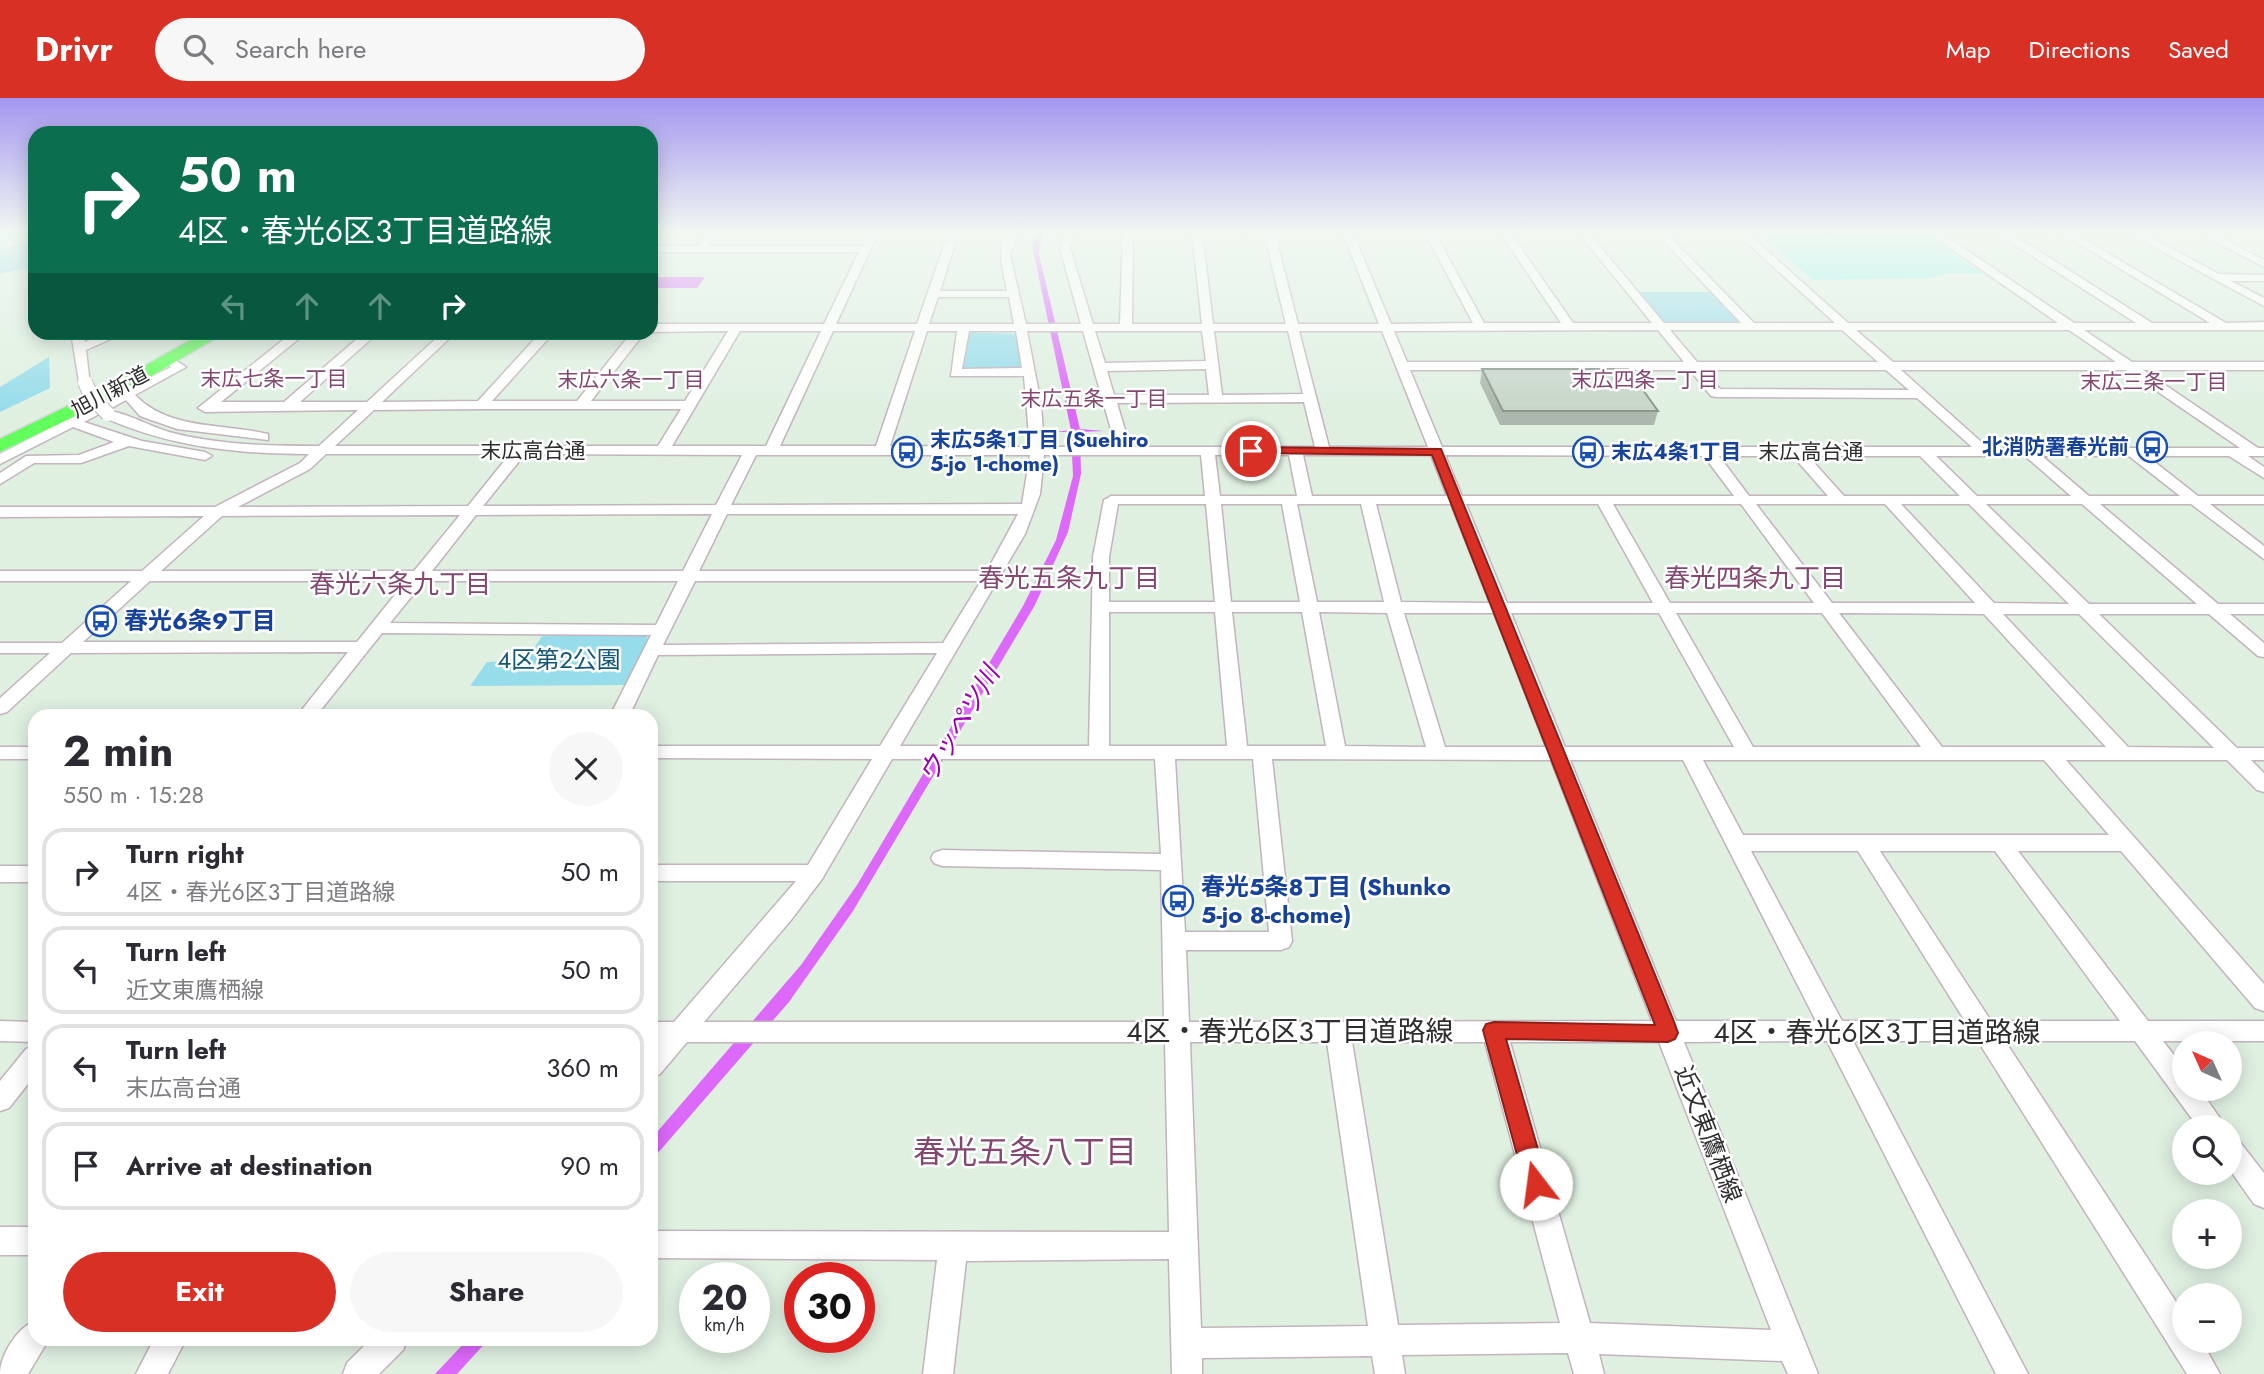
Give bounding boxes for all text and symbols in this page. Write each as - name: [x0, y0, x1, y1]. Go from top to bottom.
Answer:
- search box: [155, 18, 645, 81]
- text: Drivr: [35, 26, 113, 73]
- icon: search: [179, 30, 217, 68]
- text: Search here: [235, 30, 366, 68]
- text: Map: [1946, 32, 1991, 67]
- text: Directions: [2029, 32, 2130, 67]
- text: Saved: [2168, 32, 2229, 67]
- text: 50 m: [178, 140, 297, 210]
- icon: right: [63, 154, 154, 245]
- text: 4区・春光6区3丁目道路線: [178, 208, 553, 254]
- icon: left: [215, 287, 253, 325]
- icon: ahead: [288, 287, 326, 325]
- icon: ahead: [361, 287, 399, 325]
- icon: right: [434, 287, 472, 325]
- street label: 旭川新道: [66, 359, 154, 425]
- district label: 末広七条一丁目: [201, 364, 348, 394]
- district label: 末広六条一丁目: [558, 365, 705, 395]
- district label: 末広四条一丁目: [1572, 365, 1719, 395]
- district label: 末広三条一丁目: [2081, 367, 2228, 397]
- district label: 末広五条一丁目: [1021, 384, 1168, 414]
- pin: [1221, 421, 1281, 481]
- place label: 末広5条1丁目 (Suehiro 5-jo 1-chome): [930, 425, 1148, 479]
- bus stop icon: 北消防署春光前: [2135, 430, 2169, 464]
- icon: arrive: [1232, 432, 1270, 470]
- place label: 北消防署春光前: [1982, 432, 2129, 462]
- bus stop icon: 末広5条1丁目 (Suehiro 5-jo 1-chome): [890, 435, 924, 469]
- bus stop icon: 末広4条1丁目: [1571, 435, 1605, 469]
- street label: 末広高台通: [481, 436, 586, 466]
- place label: 末広4条1丁目: [1611, 437, 1741, 467]
- street label: 末広高台通: [1759, 437, 1864, 467]
- district label: 春光五条九丁目: [978, 559, 1160, 597]
- district label: 春光四条九丁目: [1664, 559, 1846, 597]
- district label: 春光六条九丁目: [309, 565, 491, 603]
- place label: 春光6条9丁目: [124, 603, 276, 638]
- bus stop icon: 春光6条9丁目: [84, 604, 118, 638]
- park label: 4区第2公園: [497, 642, 621, 677]
- water label: ウッペツ川: [909, 656, 1010, 790]
- text: 2 min: [63, 721, 173, 782]
- button: close: [549, 732, 623, 806]
- text: 550 m · 15:28: [63, 778, 204, 812]
- text: Turn right: [126, 835, 244, 873]
- icon: right: [67, 853, 105, 891]
- text: 50 m: [561, 853, 619, 891]
- place label: 春光5条8丁目 (Shunko 5-jo 8-chome): [1201, 869, 1451, 932]
- text: 4区・春光6区3丁目道路線: [126, 875, 395, 909]
- bus stop icon: 春光5条8丁目 (Shunko 5-jo 8-chome): [1161, 884, 1195, 918]
- text: Turn left: [126, 933, 226, 971]
- icon: left: [67, 951, 105, 989]
- text: 50 m: [561, 951, 619, 989]
- text: 近文東鷹栖線: [126, 973, 264, 1007]
- street label: 4区・春光6区3丁目道路線: [1126, 1011, 1454, 1052]
- street label: 4区・春光6区3丁目道路線: [1713, 1012, 2041, 1053]
- text: Turn left: [126, 1031, 226, 1069]
- north arrow: [2172, 1031, 2242, 1101]
- map controls: [2172, 1031, 2242, 1353]
- icon: left: [67, 1049, 105, 1087]
- text: 360 m: [546, 1049, 619, 1087]
- street label: 近文東鷹栖線: [1666, 1060, 1751, 1207]
- text: 末広高台通: [126, 1071, 241, 1105]
- button: search: [2172, 1115, 2242, 1185]
- district label: 春光五条八丁目: [913, 1129, 1137, 1175]
- icon: arrive: [67, 1147, 105, 1185]
- text: Arrive at destination: [126, 1147, 373, 1185]
- text: 90 m: [560, 1147, 619, 1185]
- position arrow: [1499, 1147, 1573, 1221]
- button: +: [2172, 1199, 2242, 1269]
- button: Exit: [63, 1252, 336, 1332]
- button: Share: [350, 1252, 623, 1332]
- speed limit sign: 30: [784, 1262, 875, 1353]
- text: 20: [701, 1273, 748, 1323]
- button: −: [2172, 1283, 2242, 1353]
- text: km/h: [704, 1312, 745, 1338]

